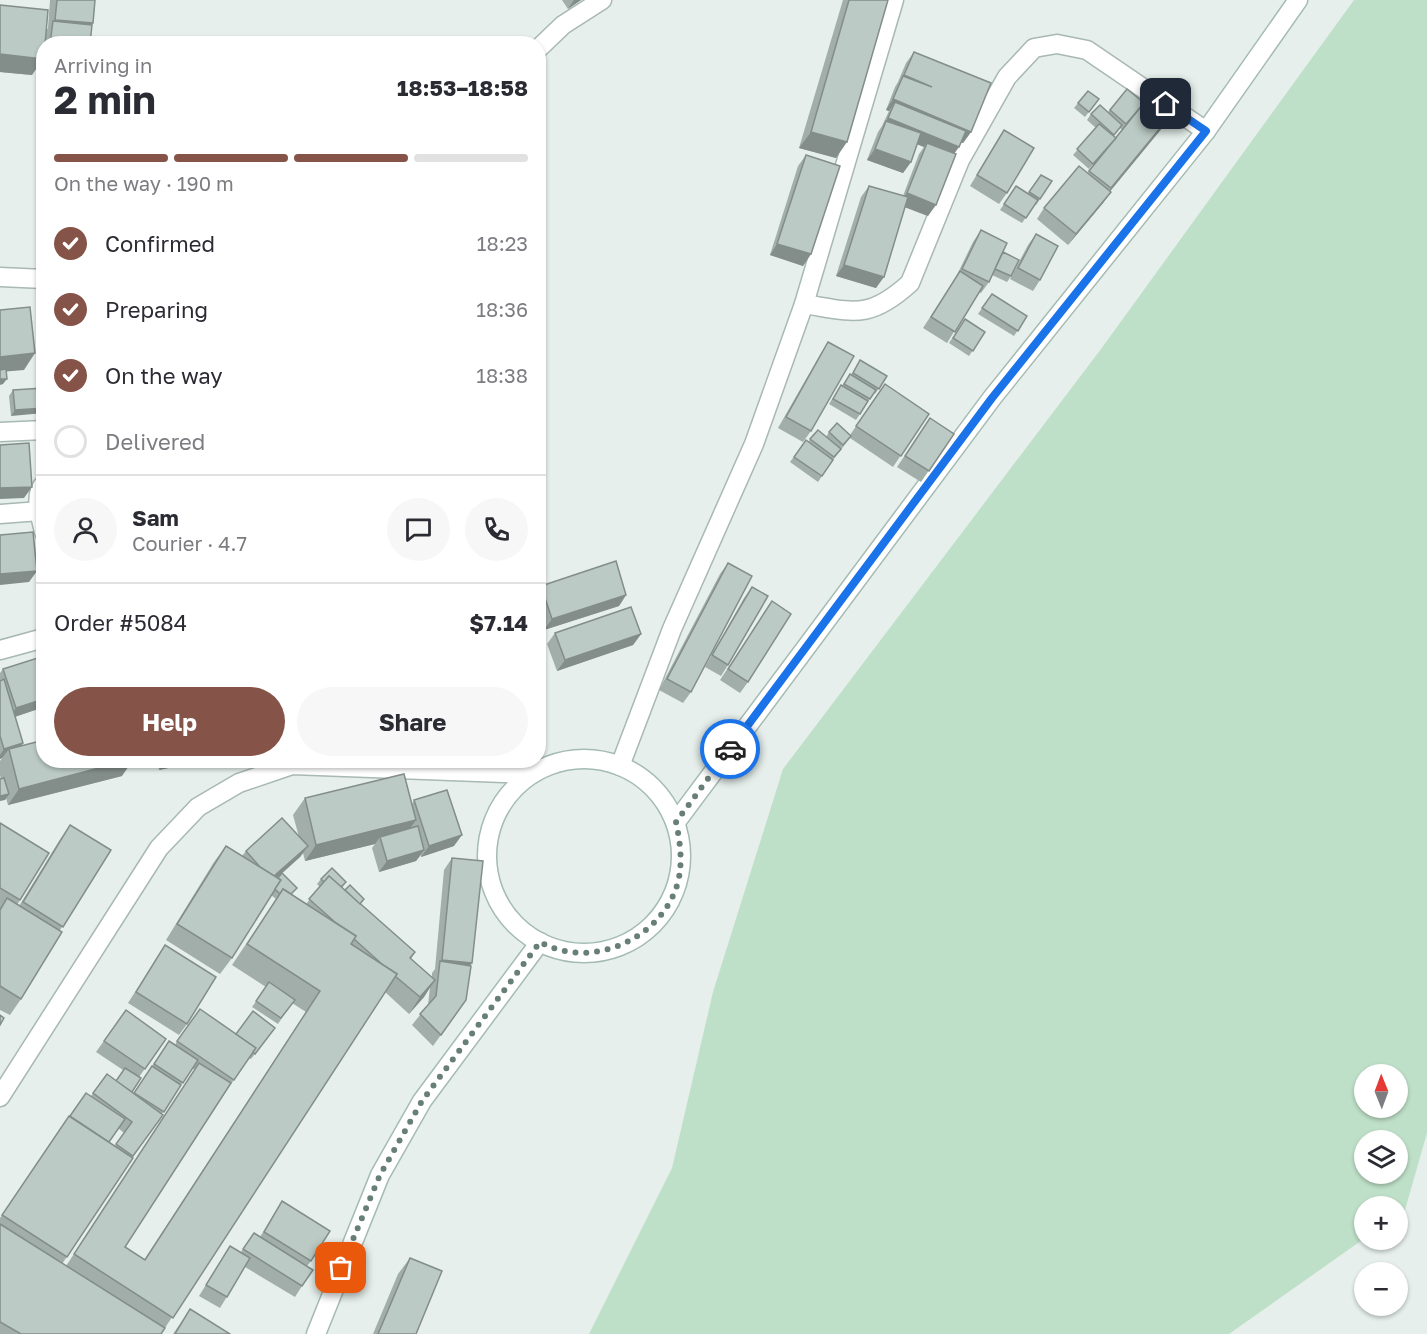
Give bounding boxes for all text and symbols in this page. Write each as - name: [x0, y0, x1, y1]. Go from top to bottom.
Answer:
- text: Arriving in: [54, 53, 152, 77]
- text: 18:53–18:58: [397, 74, 528, 101]
- text: 2 min: [54, 76, 156, 123]
- pin: [1140, 78, 1191, 129]
- icon: home: [1149, 87, 1182, 120]
- text: On the way · 190 m: [54, 171, 234, 195]
- icon: check: [54, 227, 87, 260]
- text: Confirmed: [105, 230, 215, 257]
- text: 18:23: [477, 231, 528, 255]
- icon: check: [54, 293, 87, 326]
- text: Preparing: [105, 296, 208, 323]
- text: 18:36: [476, 297, 528, 321]
- icon: check: [54, 359, 87, 392]
- text: On the way: [105, 362, 223, 389]
- text: 18:38: [476, 363, 528, 387]
- text: Delivered: [105, 428, 205, 455]
- button: person: [54, 498, 117, 561]
- button: chat: [387, 498, 450, 561]
- button: phone: [465, 498, 528, 561]
- text: Sam: [132, 504, 179, 531]
- text: Courier · 4.7: [132, 531, 247, 555]
- text: Order #5084: [54, 609, 187, 636]
- text: $7.14: [469, 609, 528, 636]
- button: Help: [54, 687, 285, 756]
- button: Share: [297, 687, 528, 756]
- courier: [700, 719, 760, 779]
- icon: car: [714, 733, 747, 766]
- north arrow: [1354, 1064, 1408, 1118]
- map controls: [1354, 1064, 1408, 1316]
- button: layers: [1354, 1130, 1408, 1184]
- button: +: [1354, 1196, 1408, 1250]
- pin: [315, 1242, 366, 1293]
- icon: bag: [324, 1251, 357, 1284]
- button: −: [1354, 1262, 1408, 1316]

